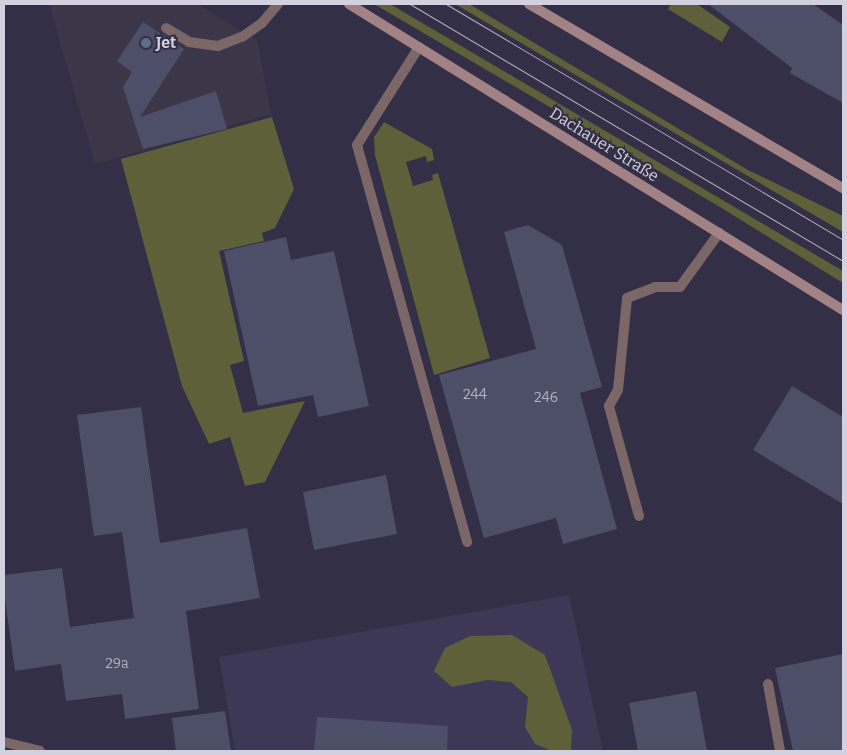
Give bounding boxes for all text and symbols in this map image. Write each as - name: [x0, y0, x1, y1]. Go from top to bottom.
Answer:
- place label: Jet: [156, 33, 176, 53]
- marker: Jet: [140, 37, 152, 49]
- street label: Dachauer Straße: [546, 104, 662, 186]
- house number: 244: [463, 387, 487, 403]
- house number: 246: [534, 390, 558, 406]
- house number: 29a: [105, 656, 129, 672]

